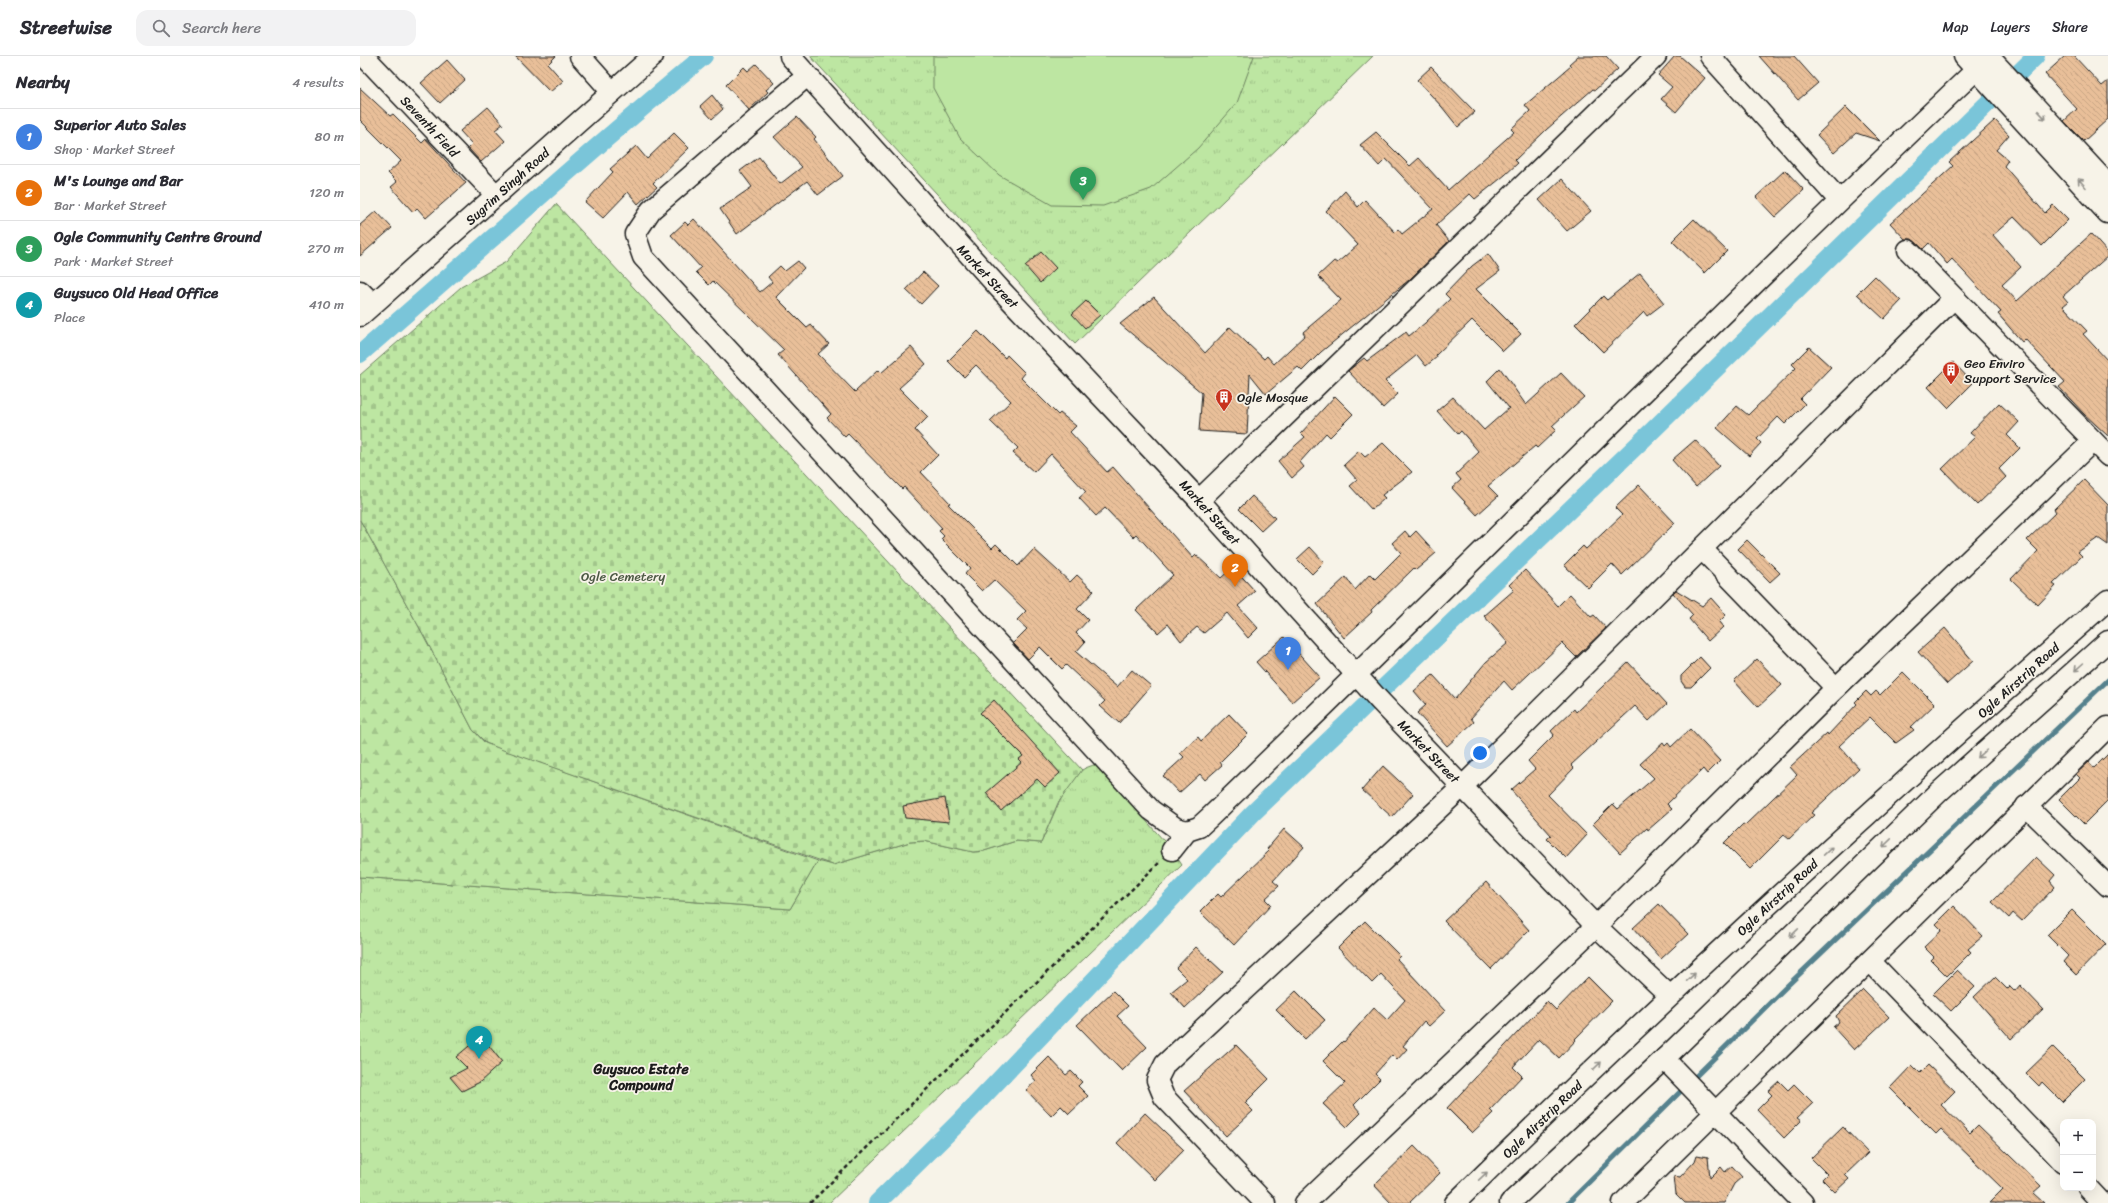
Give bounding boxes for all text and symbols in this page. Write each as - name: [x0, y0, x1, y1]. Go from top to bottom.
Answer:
- search box: [136, 10, 416, 46]
- text: Streetwise: [20, 11, 112, 44]
- text: Search here: [182, 15, 261, 41]
- text: Map: [1943, 15, 1968, 40]
- text: Layers: [1990, 15, 2030, 40]
- text: Share: [2052, 15, 2088, 40]
- icon: search: [150, 17, 172, 39]
- text: Nearby: [16, 67, 70, 97]
- text: 4 results: [292, 71, 344, 94]
- street label: Seventh Field: [395, 90, 465, 164]
- one-way arrow: [2038, 110, 2047, 120]
- text: Superior Auto Sales: [54, 112, 186, 138]
- text: 1: [26, 125, 32, 148]
- text: 80 m: [315, 125, 344, 148]
- text: Shop · Market Street: [54, 138, 175, 161]
- street label: Sugrim Singh Road: [460, 141, 556, 231]
- pin: 3: [1070, 167, 1096, 200]
- text: M's Lounge and Bar: [54, 168, 183, 194]
- one-way arrow: [2078, 178, 2087, 188]
- text: 2: [25, 181, 33, 204]
- text: 120 m: [309, 181, 344, 204]
- text: Bar · Market Street: [54, 194, 166, 217]
- text: Ogle Community Centre Ground: [54, 224, 261, 250]
- text: 3: [25, 237, 33, 260]
- text: 270 m: [307, 237, 344, 260]
- street label: Market Street: [951, 239, 1025, 315]
- text: Park · Market Street: [54, 250, 173, 273]
- text: Guysuco Old Head Office: [54, 280, 218, 306]
- text: 4: [25, 293, 33, 316]
- text: 410 m: [309, 293, 344, 316]
- text: Place: [54, 306, 85, 329]
- place label: Geo Enviro Support Service: [1964, 352, 2057, 390]
- building icon: Geo Enviro Support Service: [1941, 360, 1961, 385]
- place label: Ogle Mosque: [1237, 386, 1309, 409]
- building icon: Ogle Mosque: [1214, 387, 1234, 412]
- street label: Market Street: [1174, 474, 1246, 551]
- pin: 2: [1222, 554, 1248, 587]
- park label: Ogle Cemetery: [581, 565, 665, 588]
- street label: Ogle Airstrip Road: [1972, 636, 2066, 724]
- pin: 1: [1275, 637, 1301, 670]
- one-way arrow: [2074, 662, 2084, 671]
- street label: Market Street: [1392, 714, 1466, 789]
- your location: [1470, 743, 1490, 763]
- one-way arrow: [1977, 749, 1988, 758]
- one-way arrow: [1882, 838, 1893, 847]
- one-way arrow: [1823, 846, 1833, 856]
- street label: Ogle Airstrip Road: [1731, 852, 1824, 942]
- one-way arrow: [1789, 928, 1799, 938]
- one-way arrow: [1686, 972, 1696, 981]
- pin: 4: [466, 1026, 492, 1059]
- district label: Guysuco Estate Compound: [592, 1057, 689, 1098]
- one-way arrow: [1592, 1062, 1602, 1071]
- street label: Ogle Airstrip Road: [1497, 1074, 1589, 1164]
- map controls: [2060, 1119, 2096, 1191]
- button: +: [2060, 1119, 2096, 1155]
- button: −: [2060, 1155, 2096, 1191]
- one-way arrow: [1478, 1171, 1488, 1181]

